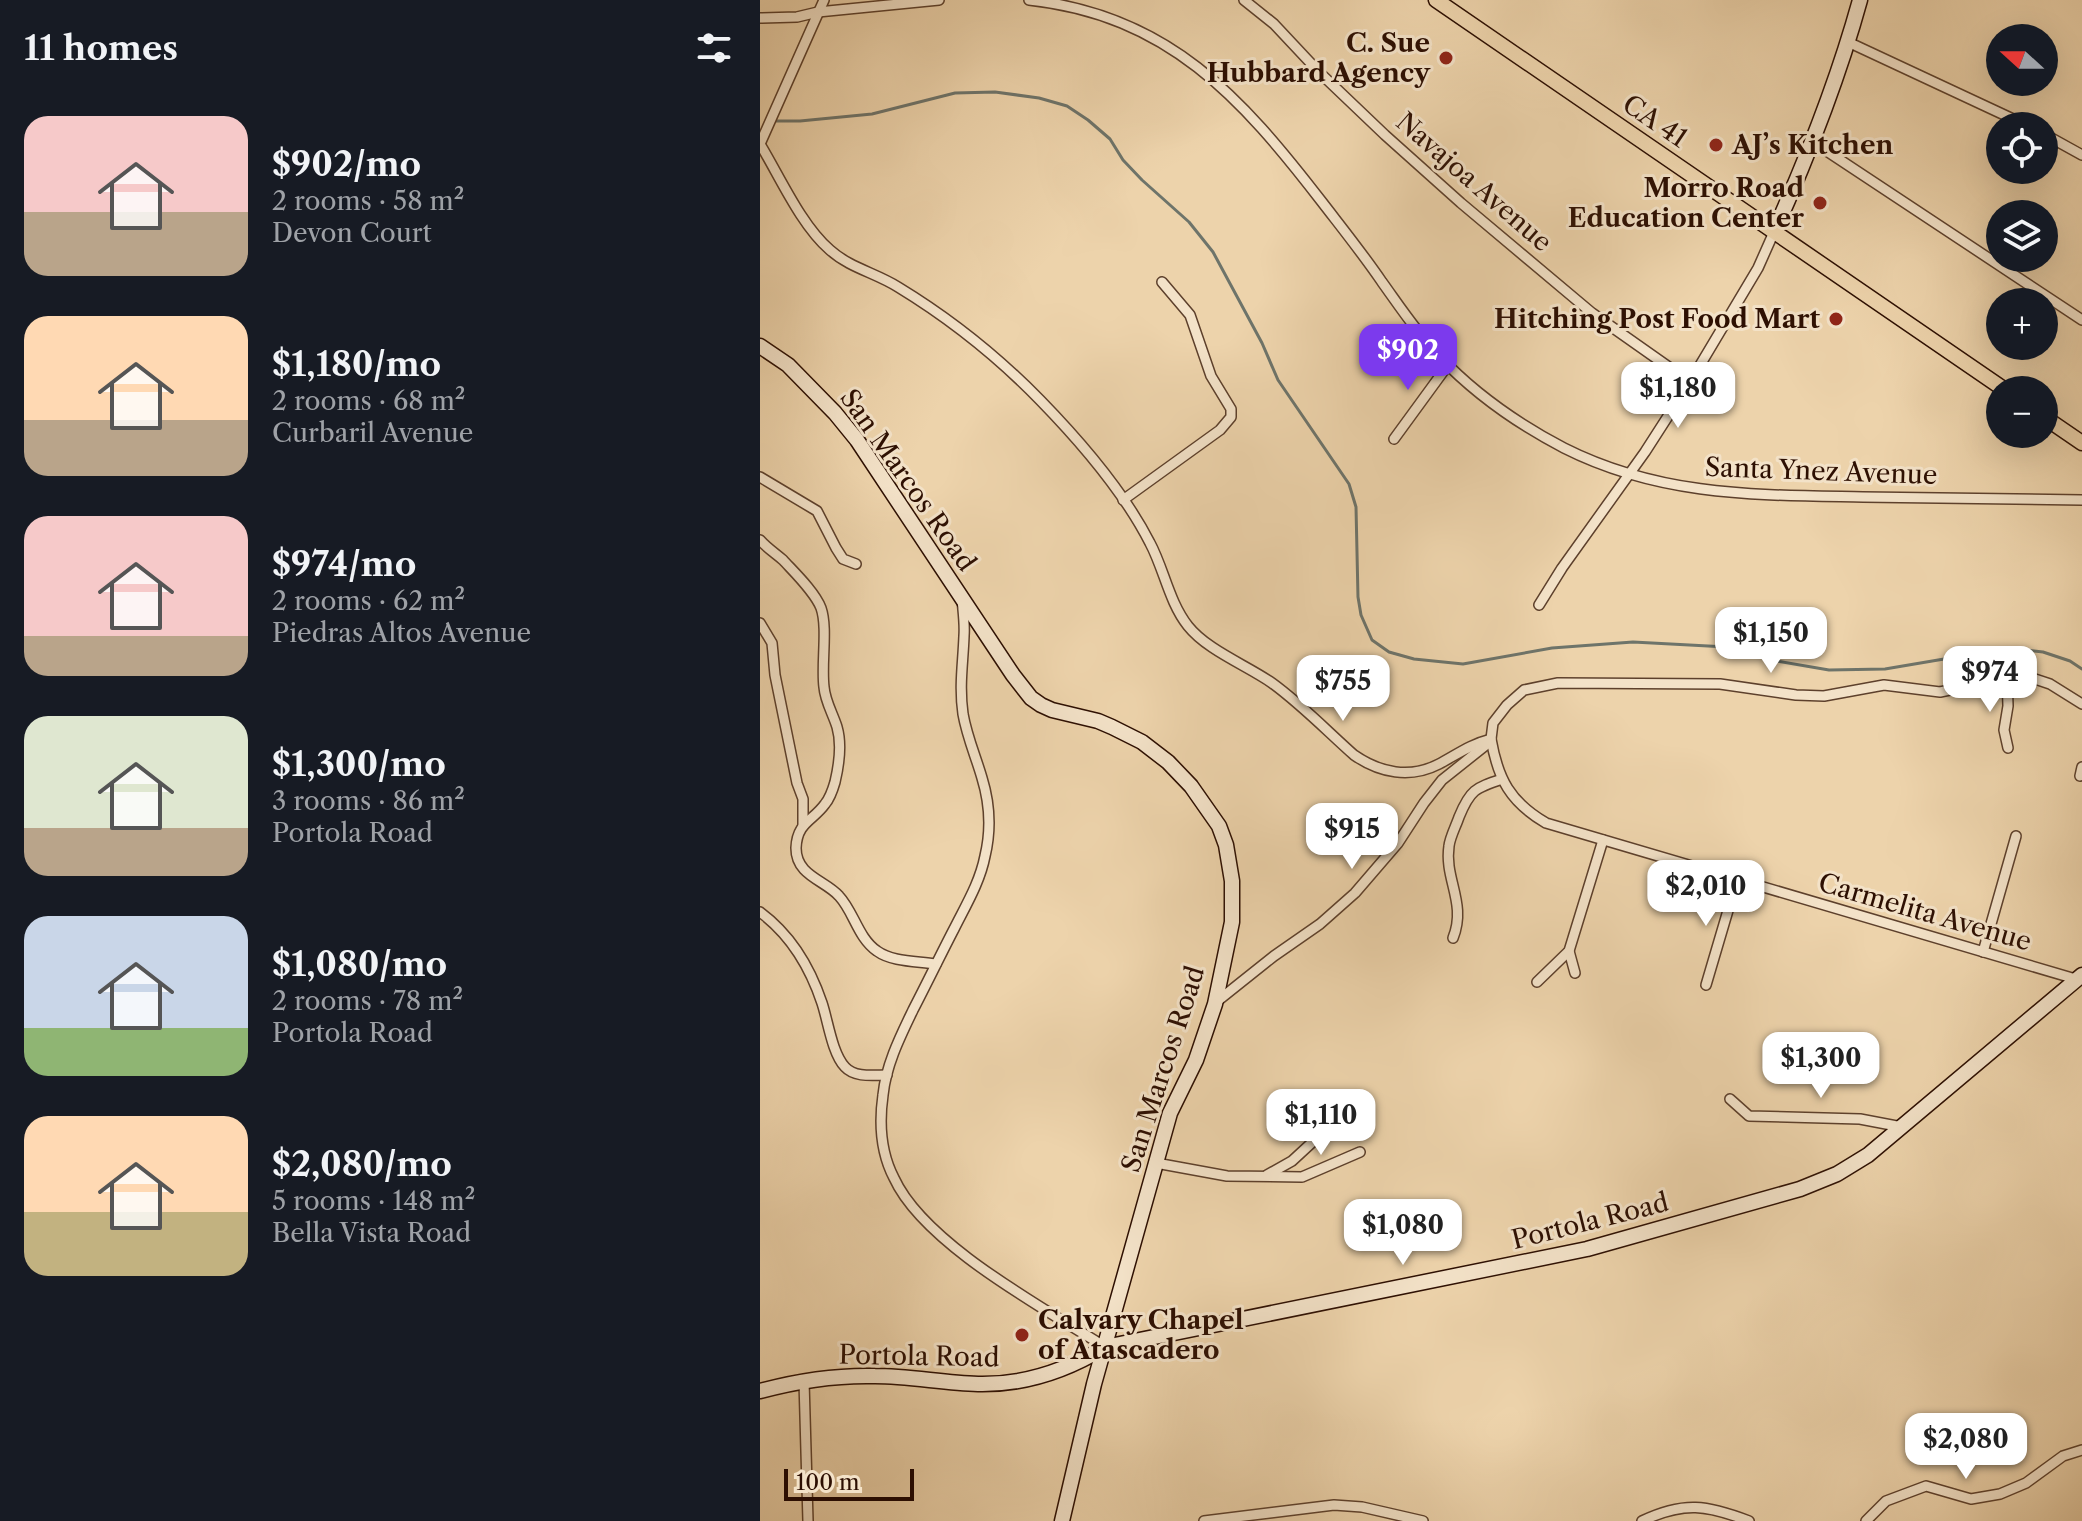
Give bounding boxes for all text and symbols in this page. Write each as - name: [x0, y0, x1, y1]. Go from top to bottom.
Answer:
- north arrow: [1986, 24, 2058, 96]
- map controls: [1986, 24, 2058, 448]
- icon: filters: [692, 26, 736, 70]
- text: 11 homes: [24, 27, 178, 69]
- place label: C. Sue Hubbard Agency: [1207, 27, 1431, 89]
- marker: C. Sue Hubbard Agency: [1437, 49, 1455, 67]
- street label: CA 41: [1617, 88, 1694, 154]
- street label: Navajoa Avenue: [1390, 106, 1558, 258]
- button: locate: [1986, 112, 2058, 184]
- place label: AJ’s Kitchen: [1731, 129, 1893, 161]
- marker: AJ’s Kitchen: [1707, 136, 1725, 154]
- text: $902/mo: [272, 143, 421, 185]
- icon: home: [88, 148, 184, 244]
- place label: Morro Road Education Center: [1568, 172, 1804, 234]
- text: 2 rooms · 58 m²: [272, 185, 464, 217]
- marker: Morro Road Education Center: [1811, 194, 1829, 212]
- button: layers: [1986, 200, 2058, 272]
- text: Devon Court: [272, 217, 432, 249]
- button: +: [1986, 288, 2058, 360]
- place label: Hitching Post Food Mart: [1494, 303, 1821, 335]
- marker: Hitching Post Food Mart: [1827, 310, 1845, 328]
- pin: $902: [1361, 324, 1455, 392]
- text: $902: [1377, 334, 1439, 366]
- text: $1,180/mo: [272, 343, 441, 385]
- icon: home: [88, 348, 184, 444]
- pin: $1,180: [1613, 362, 1743, 430]
- text: $1,180: [1639, 372, 1717, 404]
- button: −: [1986, 376, 2058, 448]
- street label: San Marcos Road: [833, 383, 983, 577]
- text: 2 rooms · 68 m²: [272, 385, 465, 417]
- text: Curbaril Avenue: [272, 417, 473, 449]
- street label: Santa Ynez Avenue: [1704, 451, 1938, 491]
- text: $974/mo: [272, 543, 416, 585]
- icon: home: [88, 548, 184, 644]
- text: 2 rooms · 62 m²: [272, 585, 465, 617]
- pin: $1,150: [1706, 607, 1836, 675]
- text: Piedras Altos Avenue: [272, 617, 531, 649]
- text: $1,150: [1733, 617, 1809, 649]
- pin: $974: [1943, 646, 2037, 714]
- pin: $755: [1296, 655, 1390, 723]
- text: $974: [1961, 656, 2019, 688]
- text: $755: [1315, 665, 1371, 697]
- text: $1,300/mo: [272, 743, 446, 785]
- icon: home: [88, 748, 184, 844]
- text: 3 rooms · 86 m²: [272, 785, 465, 817]
- pin: $915: [1305, 803, 1399, 871]
- text: $915: [1324, 813, 1380, 845]
- text: Portola Road: [272, 817, 433, 849]
- pin: $2,010: [1641, 860, 1771, 928]
- street label: Carmelita Avenue: [1815, 866, 2035, 958]
- text: $2,010: [1665, 870, 1747, 902]
- text: $1,080/mo: [272, 943, 447, 985]
- icon: home: [88, 948, 184, 1044]
- street label: San Marcos Road: [1115, 962, 1211, 1176]
- text: 2 rooms · 78 m²: [272, 985, 463, 1017]
- text: Portola Road: [272, 1017, 433, 1049]
- pin: $1,300: [1756, 1032, 1886, 1100]
- text: $1,300: [1780, 1042, 1862, 1074]
- pin: $1,110: [1256, 1089, 1386, 1157]
- text: $1,110: [1284, 1099, 1358, 1131]
- text: $2,080/mo: [272, 1143, 452, 1185]
- icon: home: [88, 1148, 184, 1244]
- text: 5 rooms · 148 m²: [272, 1185, 475, 1217]
- street label: Portola Road: [1508, 1186, 1672, 1256]
- pin: $1,080: [1338, 1199, 1468, 1267]
- text: $1,080: [1362, 1209, 1444, 1241]
- text: Bella Vista Road: [272, 1217, 471, 1249]
- place label: Calvary Chapel of Atascadero: [1038, 1304, 1244, 1366]
- marker: Calvary Chapel of Atascadero: [1013, 1326, 1031, 1344]
- street label: Portola Road: [838, 1339, 1000, 1373]
- pin: $2,080: [1901, 1413, 2031, 1481]
- text: $2,080: [1923, 1423, 2009, 1455]
- scale bar: [784, 1465, 914, 1501]
- text: 100 m: [796, 1469, 859, 1496]

